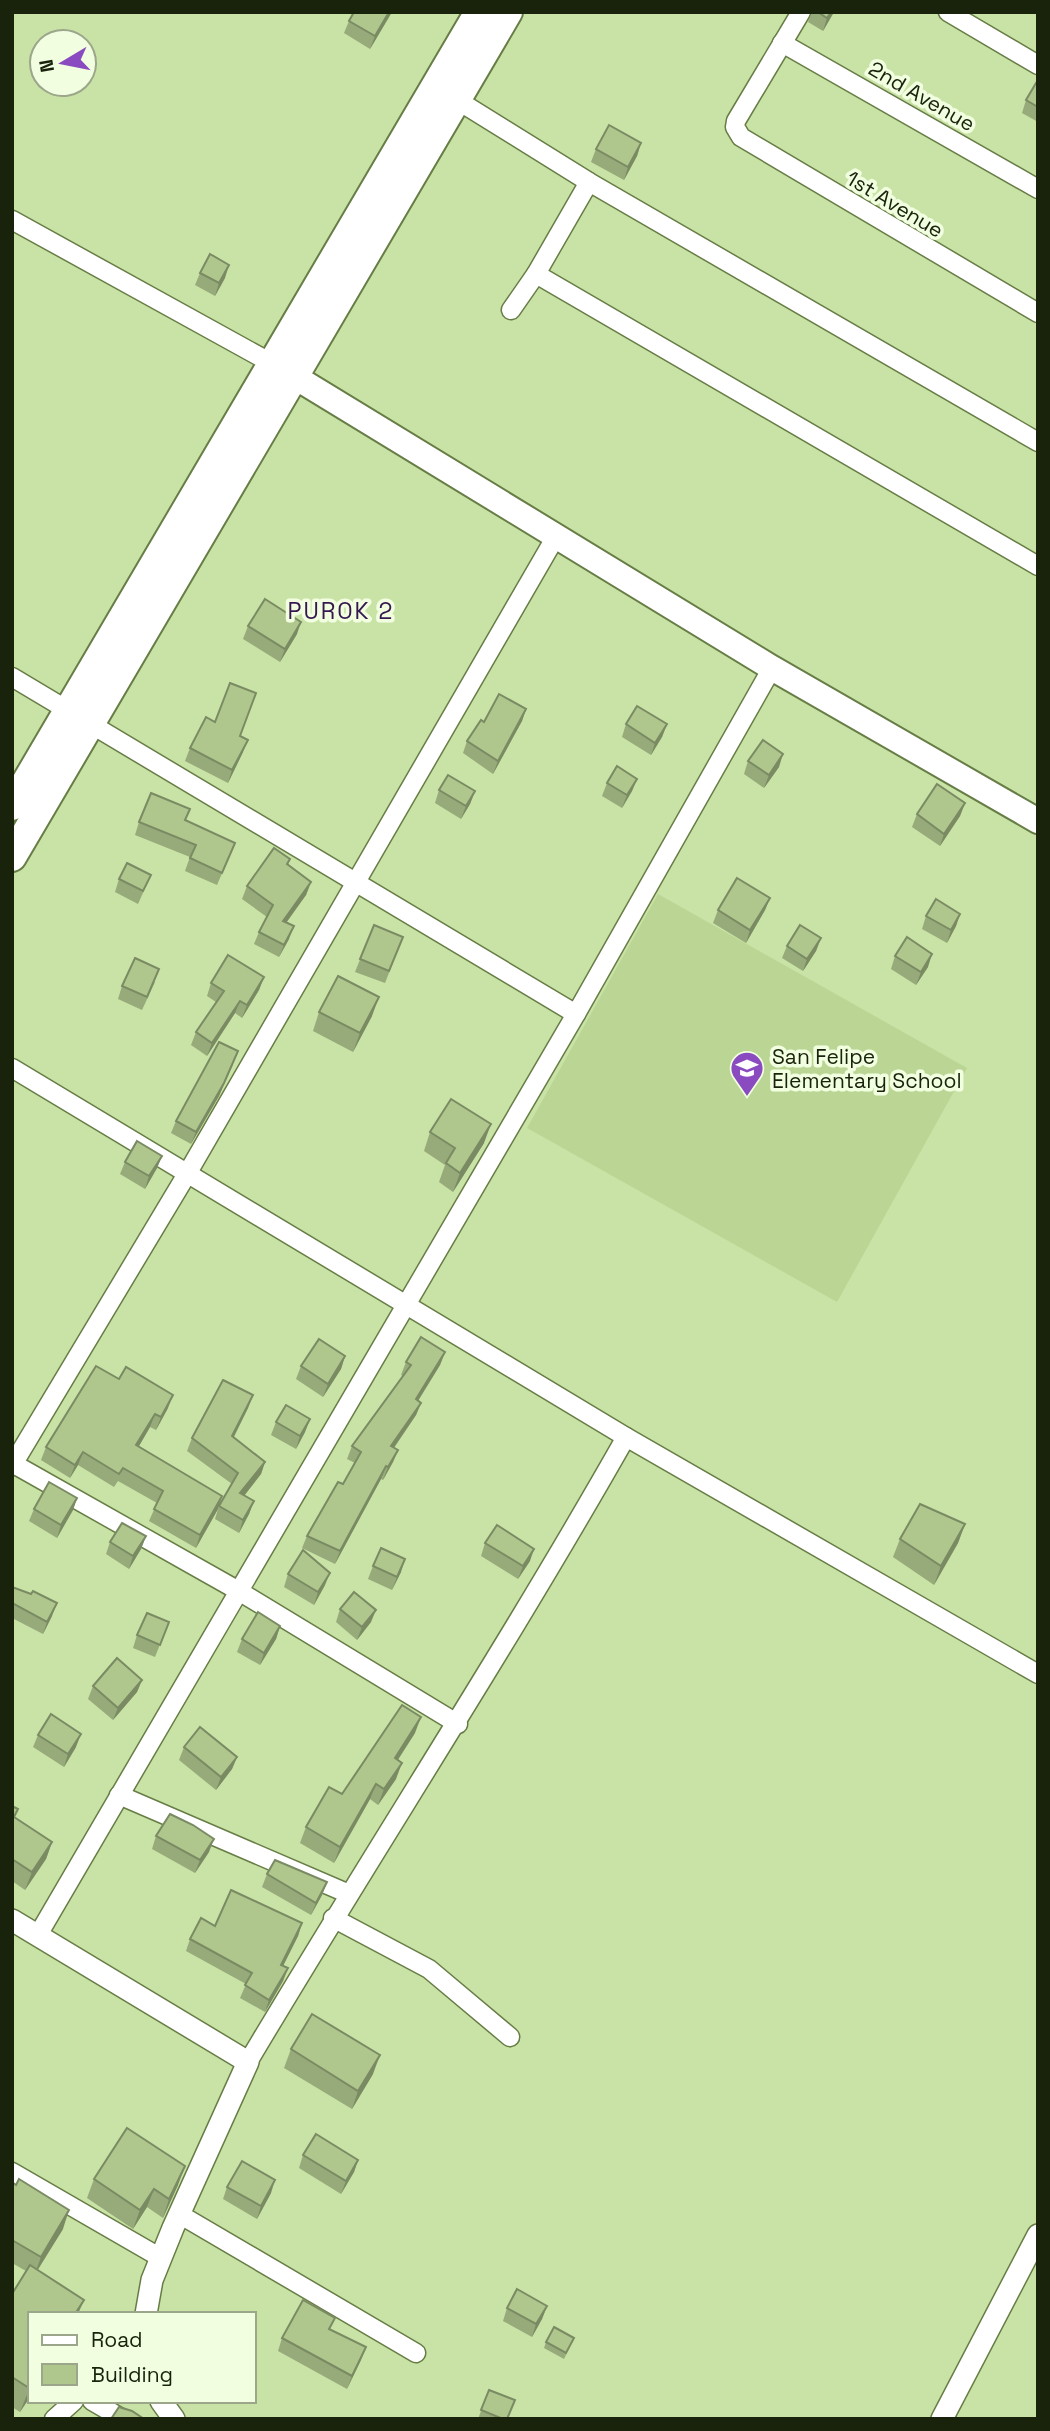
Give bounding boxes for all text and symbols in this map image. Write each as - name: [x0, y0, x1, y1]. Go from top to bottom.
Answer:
- north arrow: [28, 28, 98, 98]
- street label: 2nd Avenue: [864, 55, 980, 137]
- text: N: [33, 57, 60, 74]
- street label: 1st Avenue: [842, 164, 948, 244]
- district label: PUROK 2: [288, 596, 394, 626]
- place label: San Felipe Elementary School: [772, 1043, 962, 1094]
- school or university icon: San Felipe Elementary School: [728, 1049, 766, 1098]
- legend: [28, 2312, 256, 2403]
- text: Road: [91, 2326, 143, 2353]
- text: Building: [91, 2361, 173, 2388]

